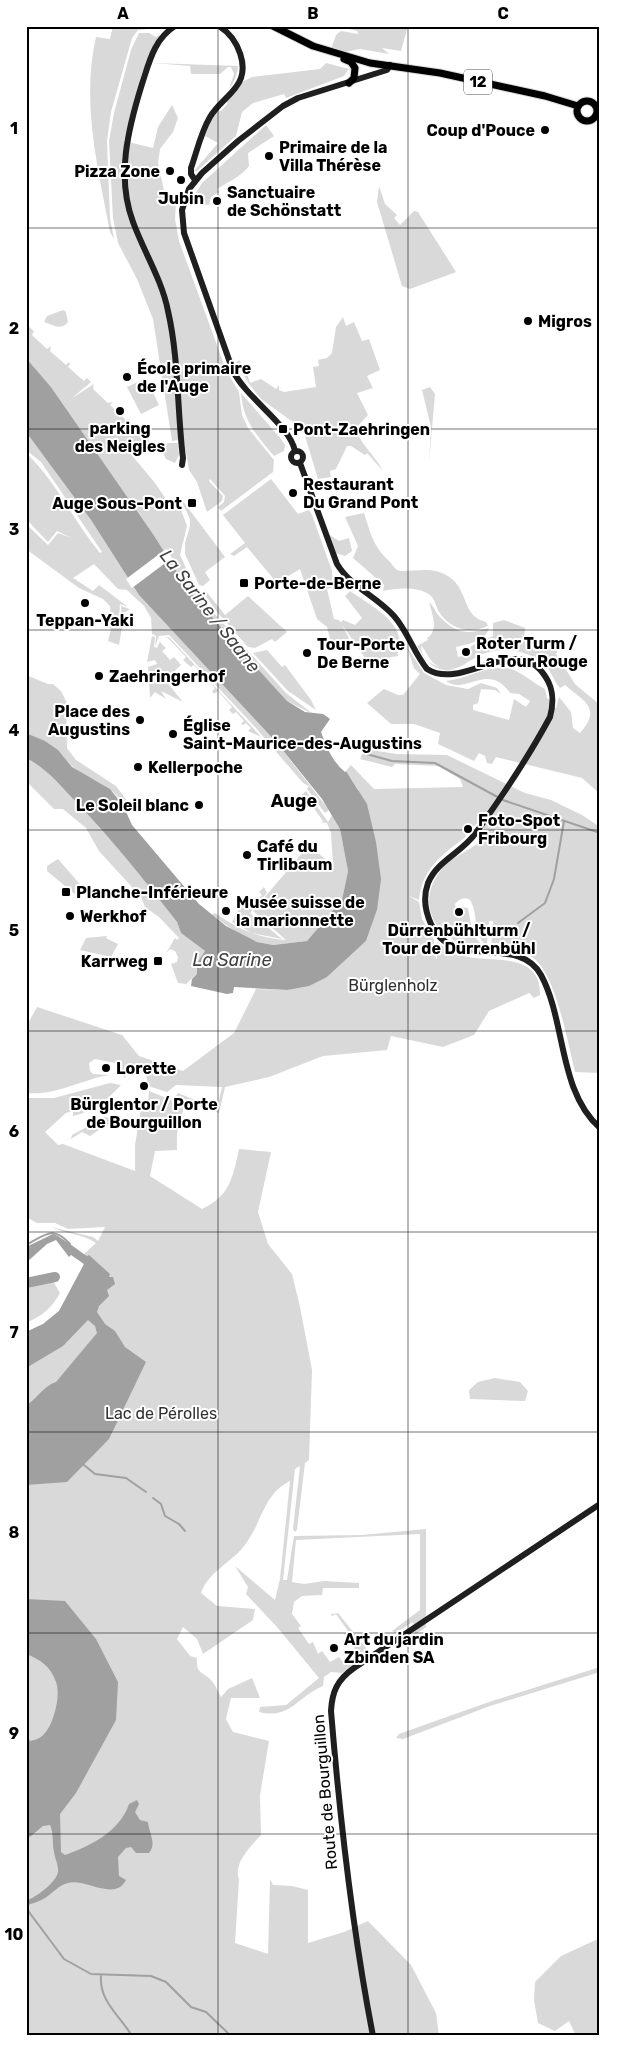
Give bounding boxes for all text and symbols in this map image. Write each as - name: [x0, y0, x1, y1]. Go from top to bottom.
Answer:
- text: A: [117, 4, 129, 23]
- text: B: [307, 4, 319, 23]
- text: C: [497, 4, 509, 23]
- road number: 12: [464, 70, 492, 94]
- text: 1: [10, 119, 18, 138]
- place label: Coup d'Pouce: [427, 121, 535, 140]
- marker: Coup d'Pouce: [539, 124, 551, 136]
- place label: Primaire de la Villa Thérèse: [279, 138, 387, 175]
- marker: Primaire de la Villa Thérèse: [263, 150, 275, 162]
- place label: Pizza Zone: [74, 162, 160, 181]
- marker: Pizza Zone: [164, 165, 176, 177]
- marker: Jubin: [175, 174, 187, 186]
- place label: Sanctuaire de Schönstatt: [227, 183, 342, 220]
- place label: Jubin: [158, 189, 204, 208]
- marker: Sanctuaire de Schönstatt: [211, 195, 223, 207]
- place label: Migros: [538, 312, 592, 331]
- marker: Migros: [522, 315, 534, 327]
- text: 2: [9, 319, 19, 338]
- place label: École primaire de l'Auge: [137, 358, 251, 396]
- marker: École primaire de l'Auge: [121, 371, 133, 383]
- marker: parking des Neigles: [114, 405, 126, 417]
- place label: parking des Neigles: [75, 419, 165, 456]
- place label: Pont-Zaehringen: [293, 420, 430, 439]
- marker: Pont-Zaehringen: [277, 423, 289, 435]
- place label: Restaurant Du Grand Pont: [303, 475, 419, 512]
- marker: Restaurant Du Grand Pont: [287, 487, 299, 499]
- place label: Auge Sous-Pont: [52, 494, 183, 513]
- marker: Auge Sous-Pont: [186, 497, 198, 509]
- text: 3: [9, 520, 19, 539]
- water label: La Sarine / Saane: [155, 545, 265, 677]
- place label: Porte-de-Berne: [254, 574, 381, 593]
- marker: Porte-de-Berne: [238, 577, 250, 589]
- marker: Teppan-Yaki: [79, 597, 91, 609]
- place label: Teppan-Yaki: [36, 611, 134, 630]
- place label: Roter Turm / La Tour Rouge: [476, 634, 588, 671]
- place label: Tour-Porte De Berne: [317, 635, 405, 672]
- marker: Roter Turm / La Tour Rouge: [460, 646, 472, 658]
- marker: Tour-Porte De Berne: [301, 647, 313, 659]
- place label: Zaehringerhof: [109, 667, 226, 686]
- marker: Zaehringerhof: [93, 670, 105, 682]
- place label: Place des Augustins: [48, 702, 130, 739]
- marker: Place des Augustins: [134, 714, 146, 726]
- place label: Église Saint-Maurice-des-Augustins: [183, 715, 422, 753]
- text: 4: [9, 721, 20, 740]
- marker: Église Saint-Maurice-des-Augustins: [167, 728, 179, 740]
- place label: Kellerpoche: [148, 758, 243, 777]
- marker: Kellerpoche: [132, 761, 144, 773]
- district label: Auge: [271, 790, 318, 812]
- place label: Le Soleil blanc: [76, 796, 189, 815]
- marker: Le Soleil blanc: [193, 799, 205, 811]
- place label: Foto-Spot Fribourg: [478, 811, 561, 848]
- marker: Foto-Spot Fribourg: [462, 823, 474, 835]
- place label: Café du Tirlibaum: [257, 837, 332, 874]
- marker: Café du Tirlibaum: [241, 849, 253, 861]
- place label: Planche-Inférieure: [76, 883, 228, 902]
- marker: Planche-Inférieure: [60, 886, 72, 898]
- place label: Musée suisse de la marionnette: [236, 893, 365, 930]
- marker: Musée suisse de la marionnette: [220, 905, 232, 917]
- marker: Dürrenbühlturm / Tour de Dürrenbühl: [453, 906, 465, 918]
- place label: Werkhof: [80, 907, 147, 926]
- marker: Werkhof: [64, 910, 76, 922]
- text: 5: [9, 921, 19, 940]
- place label: Dürrenbühlturm / Tour de Dürrenbühl: [382, 921, 536, 958]
- water label: La Sarine: [193, 949, 271, 971]
- place label: Karrweg: [81, 952, 148, 971]
- marker: Karrweg: [152, 955, 164, 967]
- park label: Bürglenholz: [348, 976, 438, 995]
- place label: Lorette: [116, 1059, 176, 1078]
- marker: Lorette: [100, 1062, 112, 1074]
- marker: Bürglentor / Porte de Bourguillon: [138, 1080, 150, 1092]
- place label: Bürglentor / Porte de Bourguillon: [70, 1095, 218, 1132]
- text: 6: [9, 1122, 19, 1141]
- text: 7: [9, 1323, 19, 1342]
- park label: Lac de Pérolles: [105, 1404, 217, 1423]
- text: 8: [9, 1523, 20, 1542]
- place label: Art du jardin Zbinden SA: [344, 1630, 444, 1667]
- marker: Art du jardin Zbinden SA: [328, 1642, 340, 1654]
- street label: Route de Bourguillon: [309, 1714, 341, 1870]
- text: 9: [9, 1724, 19, 1743]
- text: 10: [5, 1925, 24, 1944]

